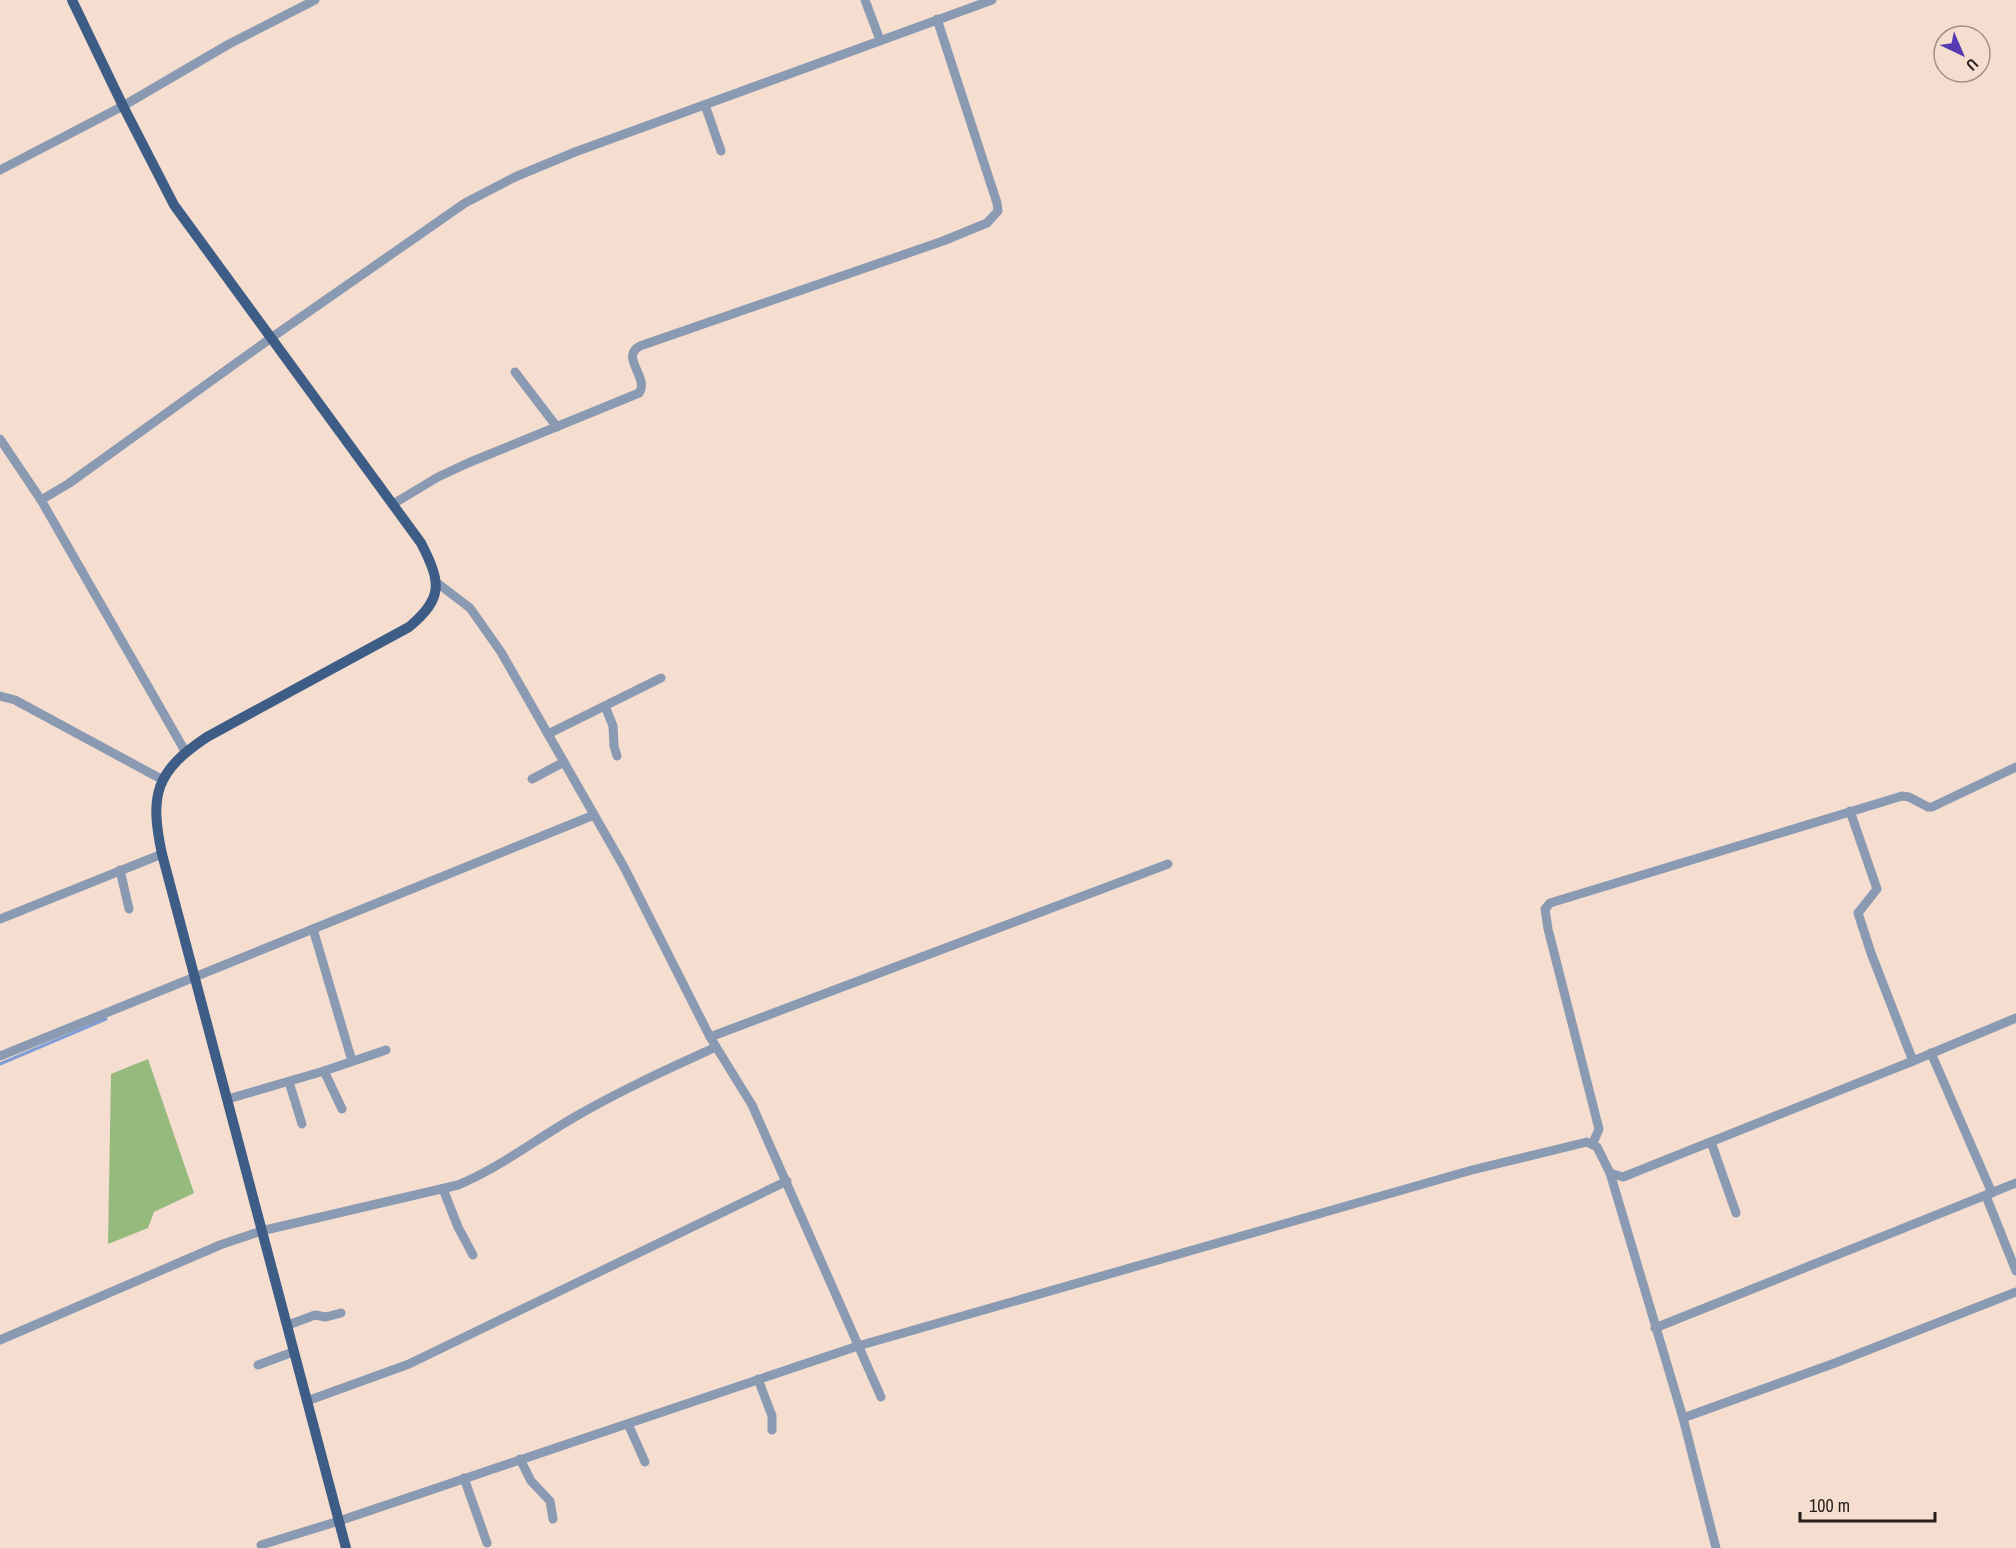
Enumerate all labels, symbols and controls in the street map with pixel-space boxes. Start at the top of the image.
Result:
north arrow [1932,24,1992,84]
text: U [1961,54,1983,76]
scale bar [1800,1485,1935,1523]
text: 100 m [1809,1493,1850,1518]

